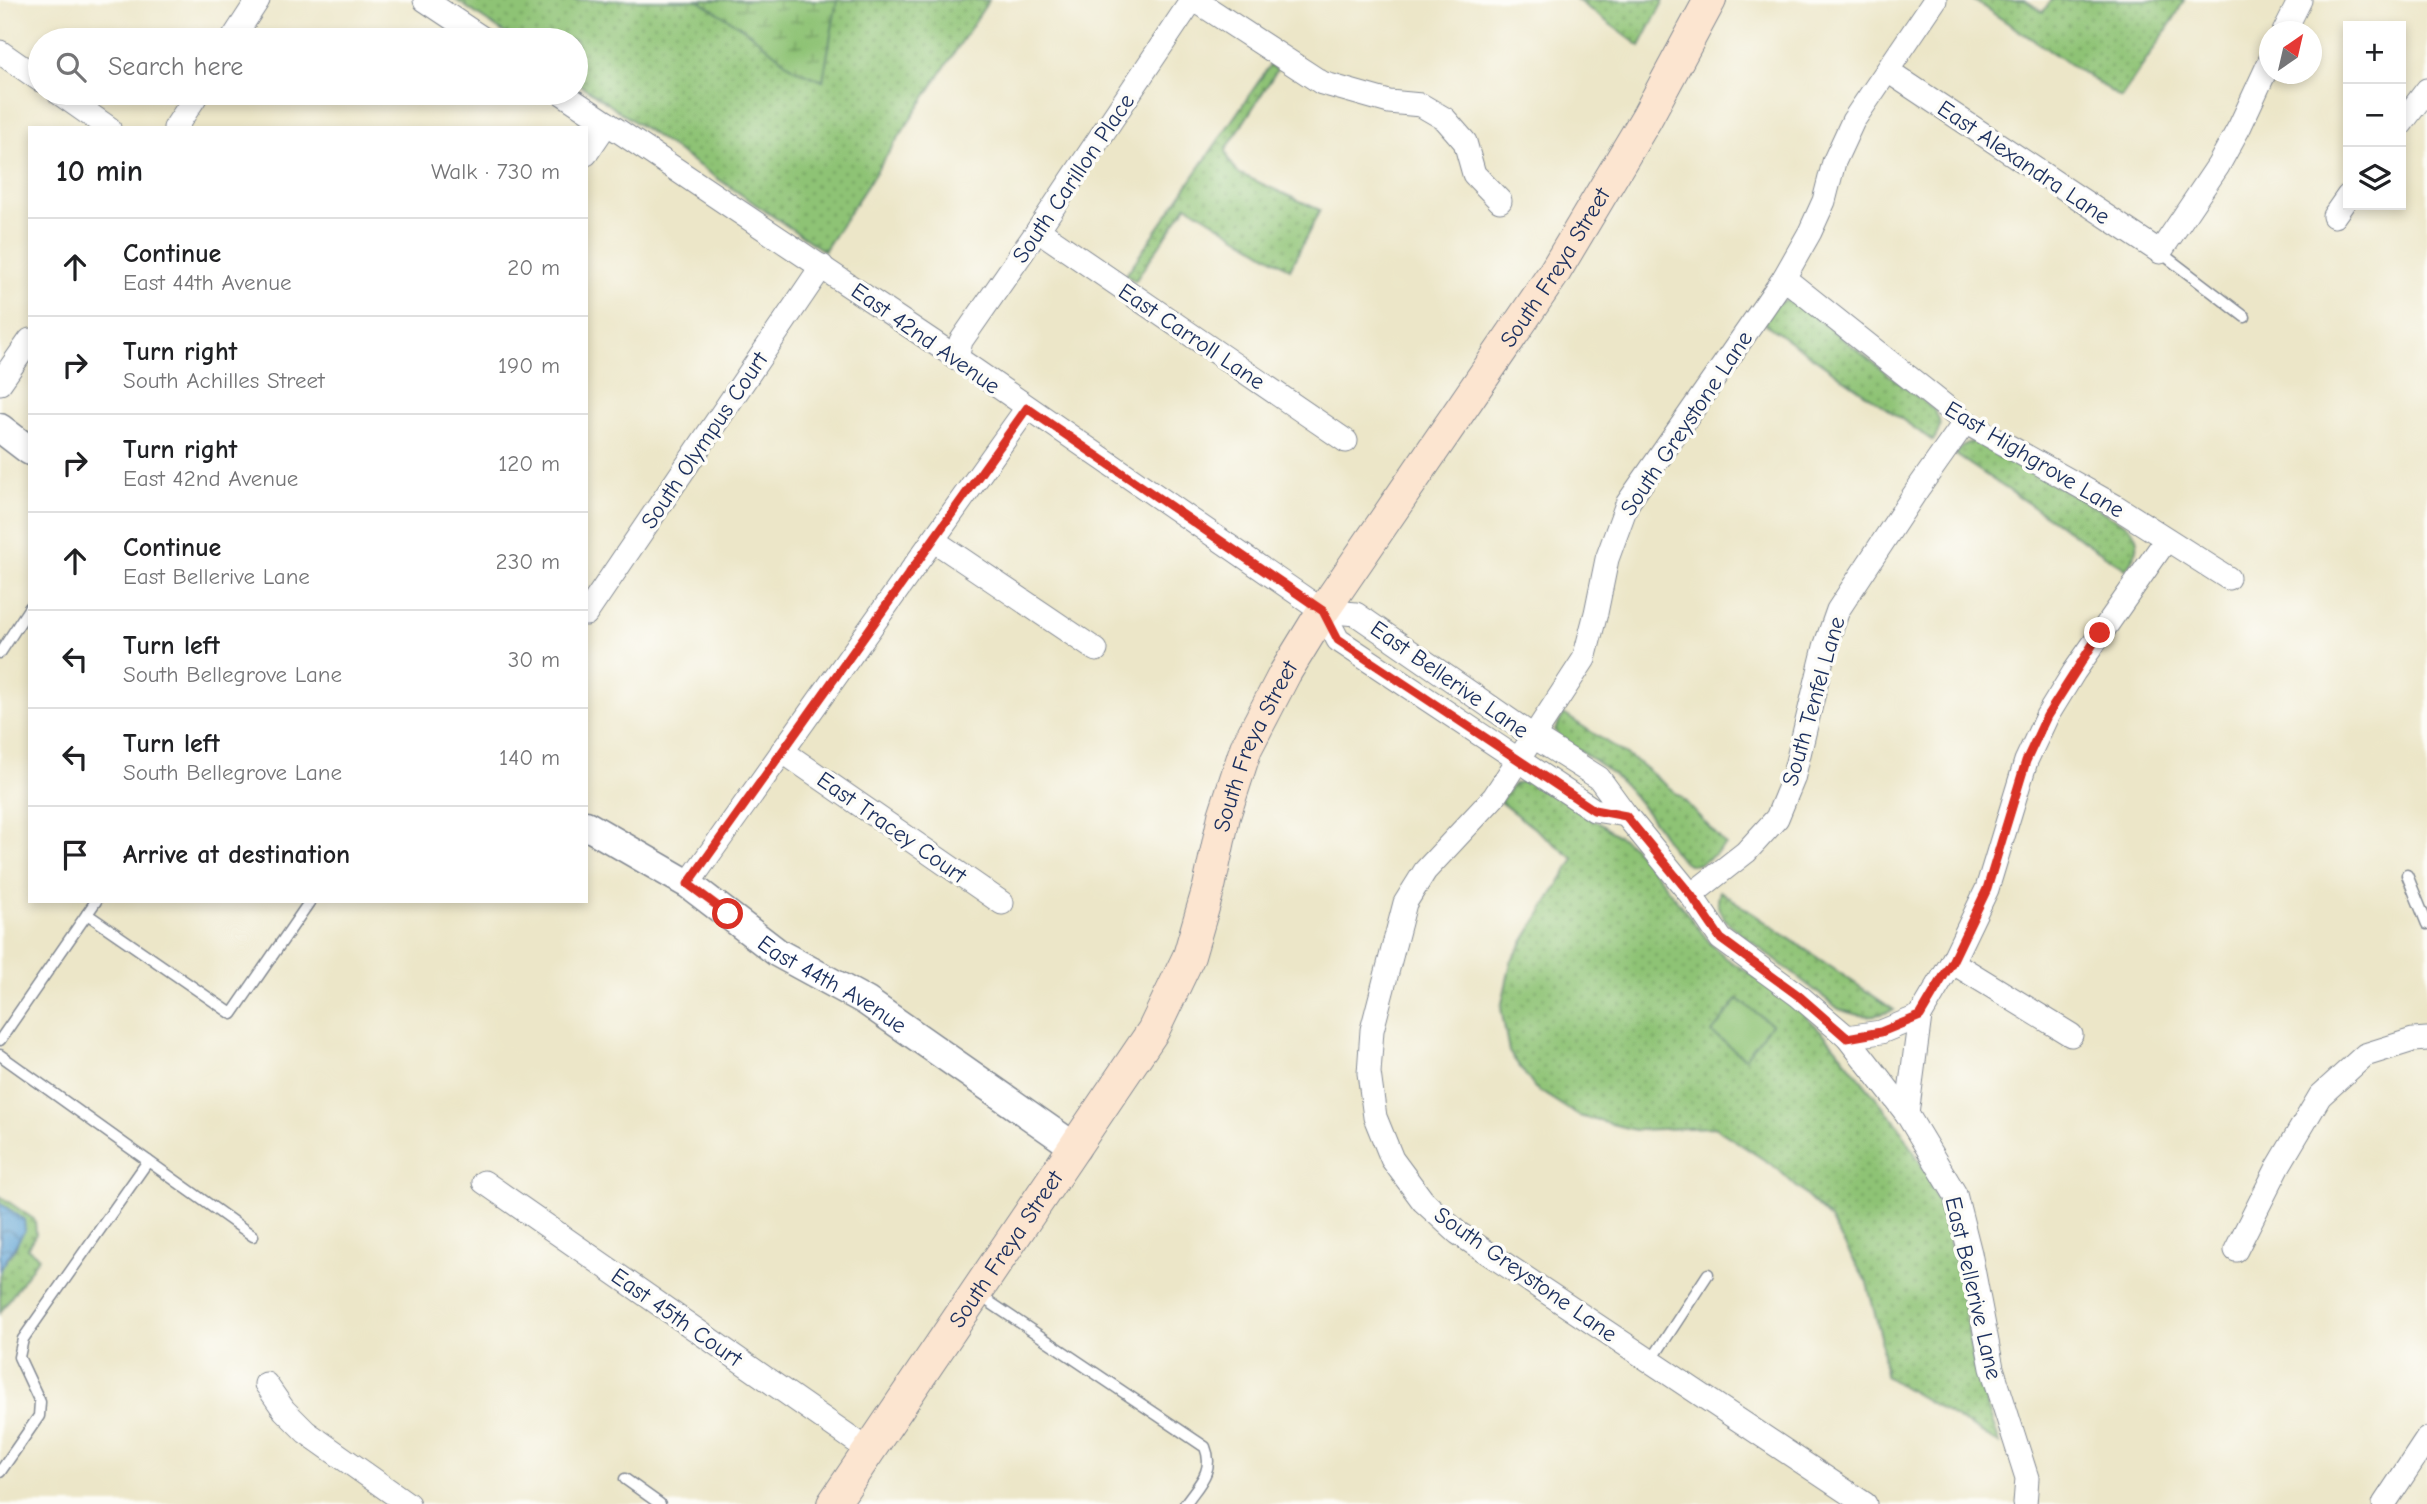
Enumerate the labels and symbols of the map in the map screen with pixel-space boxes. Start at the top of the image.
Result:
north arrow [2259,21,2322,84]
street label: South Carillon Place [1007,88,1140,268]
street label: East Alexandra Lane [1932,95,2115,230]
street label: South Freya Street [1494,182,1617,353]
street label: East 42nd Avenue [846,277,1005,400]
street label: East Carroll Lane [1113,278,1270,395]
street label: South Greystone Lane [1615,326,1758,521]
street label: South Olympus Court [635,346,774,534]
street label: East Highgrove Lane [1940,395,2129,524]
street label: South Tenfel Lane [1776,613,1851,789]
street label: East Bellerive Lane [1365,615,1534,744]
route end [2084,617,2115,648]
street label: South Freya Street [1208,655,1304,834]
street label: East Tracey Court [812,766,973,890]
route start [712,898,743,929]
street label: East 44th Avenue [752,930,912,1039]
street label: South Freya Street [943,1164,1069,1333]
street label: East Bellerive Lane [1939,1194,2008,1382]
street label: South Greystone Lane [1429,1201,1622,1348]
street label: East 45th Court [606,1262,748,1373]

